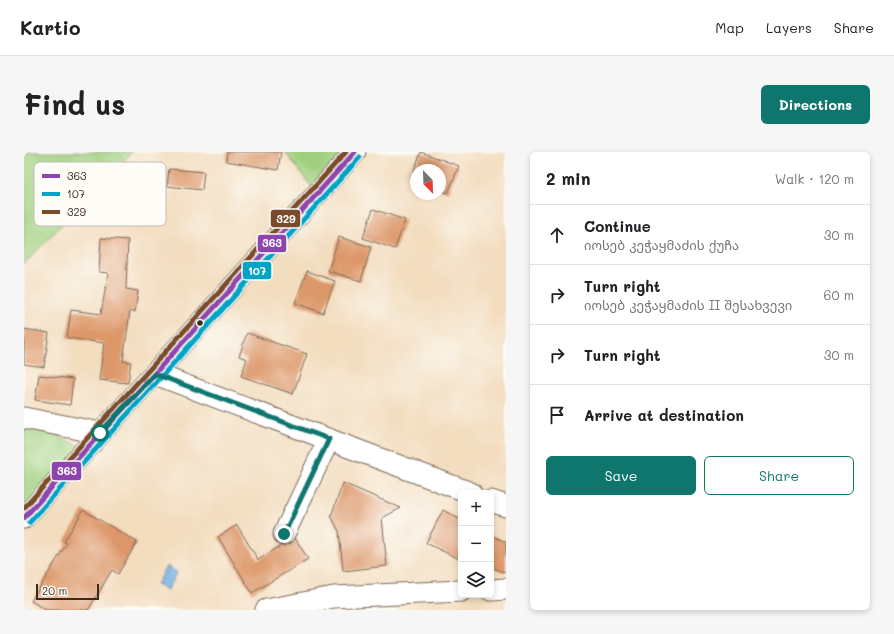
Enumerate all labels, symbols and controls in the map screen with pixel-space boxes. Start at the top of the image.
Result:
text: Kartio [20,15,80,40]
text: Map [715,18,744,37]
text: Layers [766,18,812,37]
text: Share [834,18,874,37]
button: Directions [761,85,870,124]
text: Find us [24,86,125,122]
legend [34,162,166,226]
north arrow [410,164,446,200]
text: 2 min [546,167,591,189]
text: 363 [67,168,87,183]
text: Walk · 120 m [775,170,854,187]
text: 107 [67,186,85,201]
text: 329 [67,204,87,219]
line badge: 329 [270,209,301,228]
text: 329 [276,211,296,226]
text: Continue [584,216,651,236]
icon: ahead [546,224,568,246]
text: 30 m [824,226,854,243]
line badge: 363 [257,234,287,253]
text: 363 [262,235,282,250]
text: იოსებ კეჭაყმაძის ქუჩა [584,236,739,253]
line badge: 107 [242,261,272,280]
text: 107 [248,263,266,278]
text: Turn right [584,276,661,296]
icon: right [546,284,568,306]
text: 60 m [824,286,854,303]
text: იოსებ კეჭაყმაძის II შესახვევი [584,296,792,313]
unlabelled marker [195,318,205,328]
icon: right [546,344,568,366]
text: Turn right [584,345,661,365]
text: 30 m [824,346,854,363]
icon: arrive [546,404,568,426]
text: Arrive at destination [584,405,744,425]
route start [91,424,109,442]
button: Save [546,456,696,495]
button: Share [704,456,854,495]
line badge: 363 [51,461,82,481]
text: 363 [57,463,77,478]
map controls [458,490,494,598]
button: + [458,490,494,526]
route end [275,525,293,543]
button: − [458,526,494,562]
button: layers [458,562,494,598]
scale bar [36,582,99,601]
text: 20 m [42,583,67,598]

